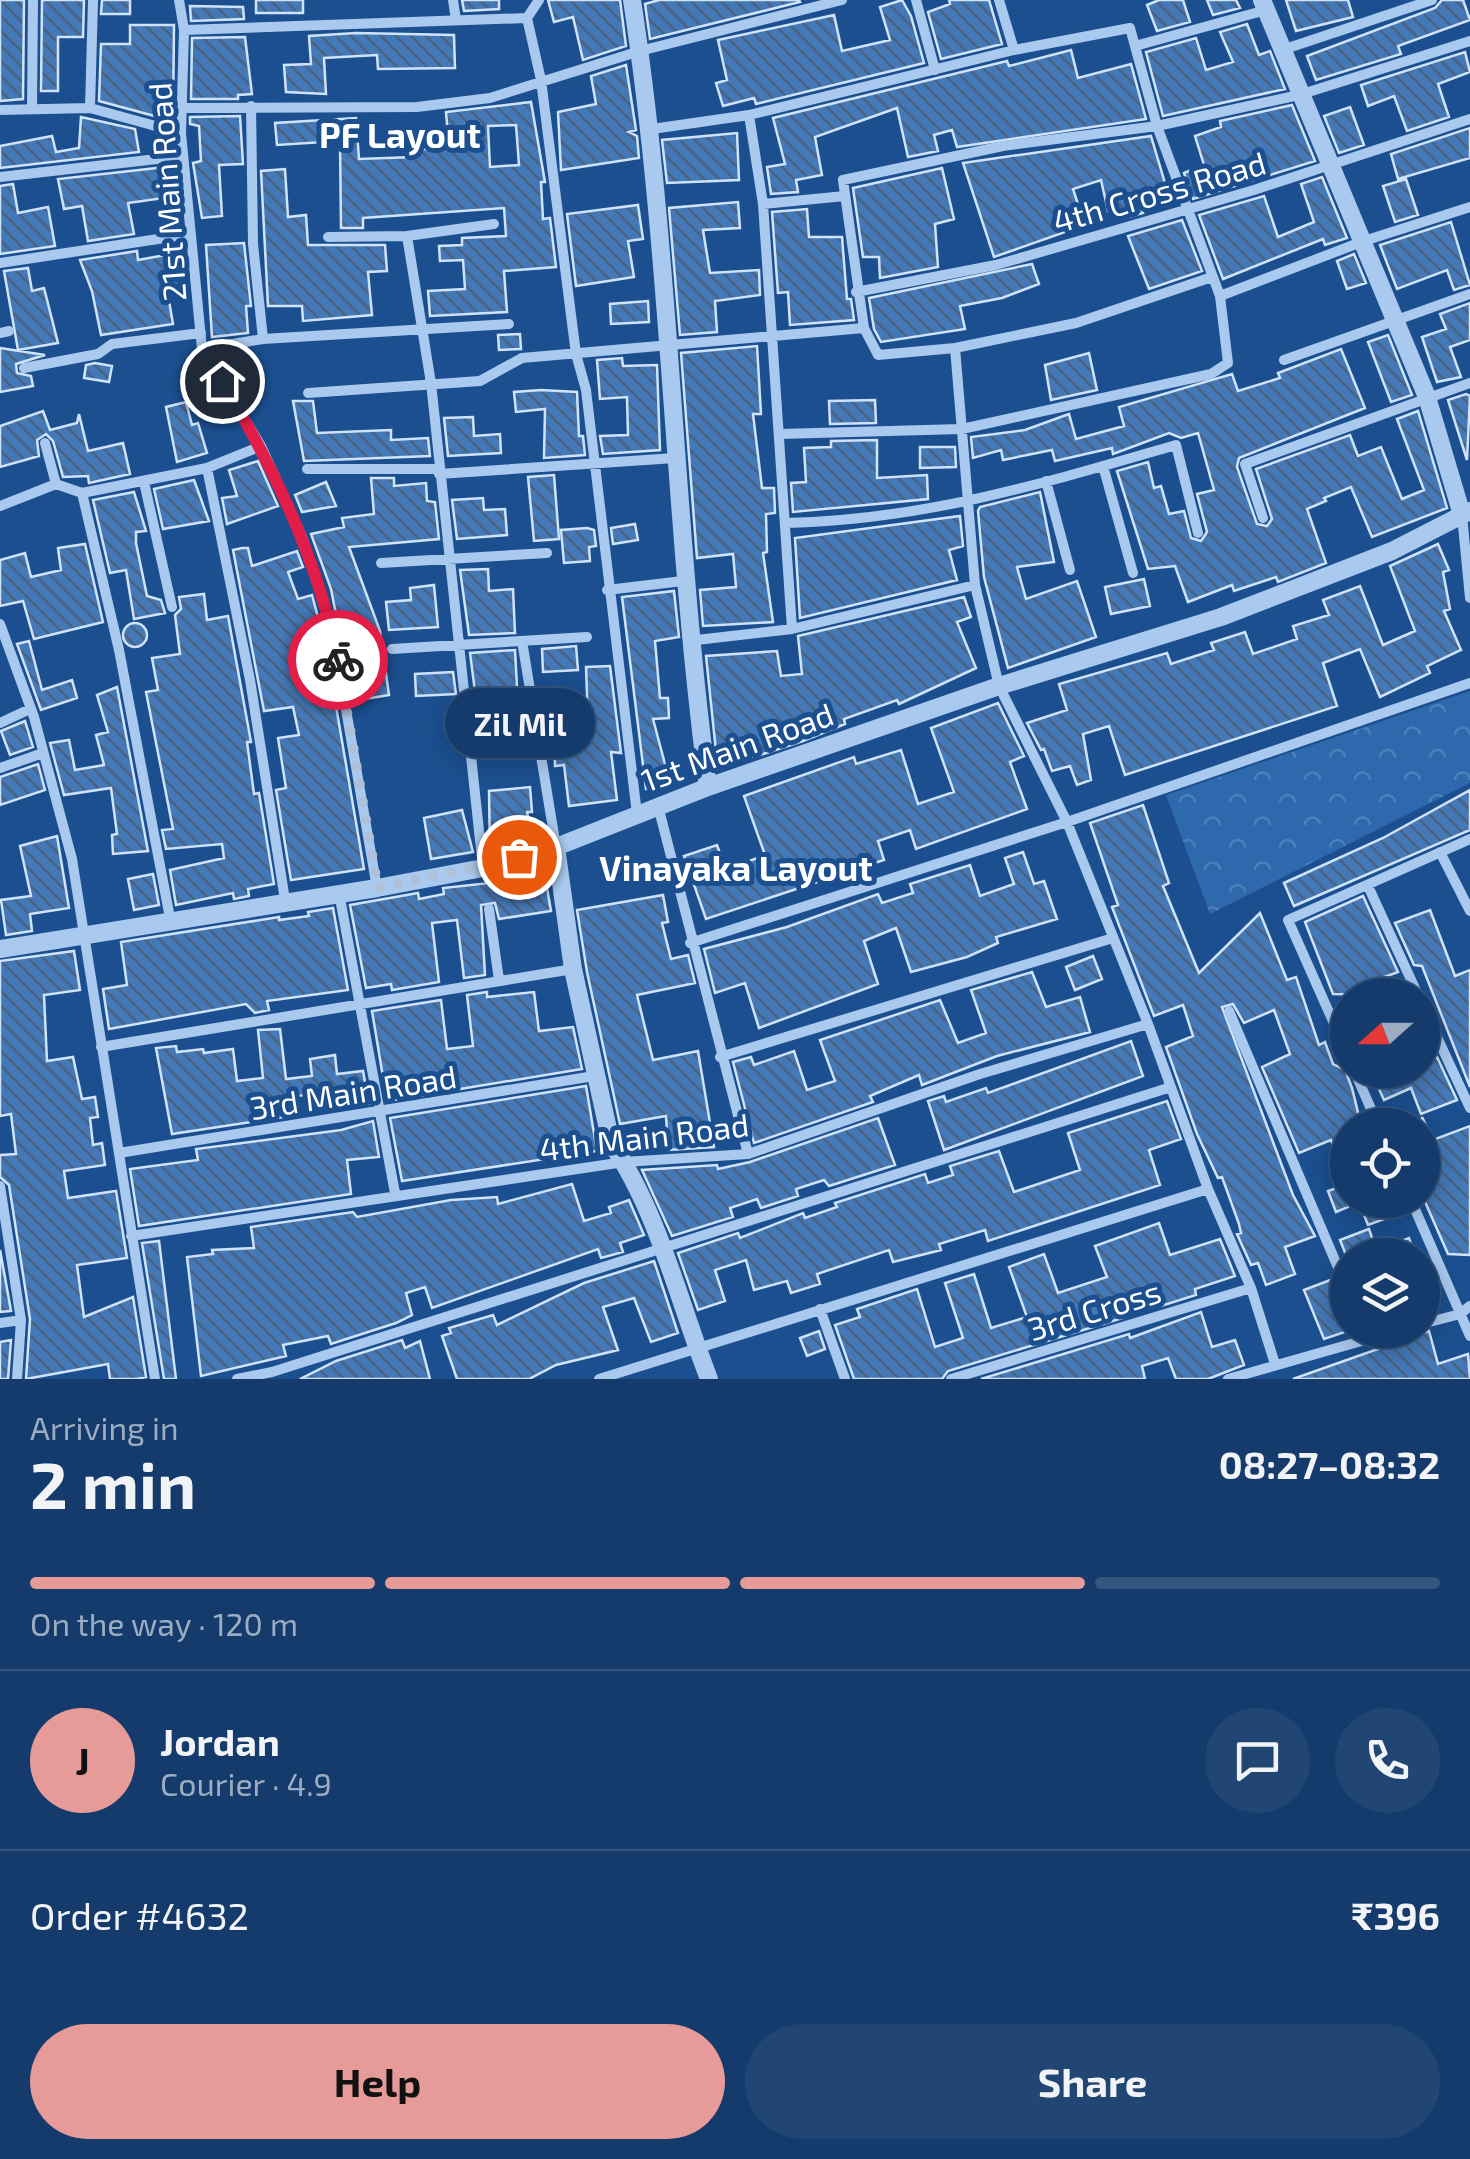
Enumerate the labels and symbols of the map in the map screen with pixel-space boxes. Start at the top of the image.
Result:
street label: 21st Main Road [139,81,193,303]
district label: PF Layout [319,113,481,156]
street label: 4th Cross Road [1048,142,1270,240]
pin [180,339,265,424]
courier [288,610,388,710]
callout: Zil Mil [444,687,594,757]
street label: 1st Main Road [636,694,838,798]
pin [477,815,562,900]
district label: Vinayaka Layout [599,846,873,889]
north arrow [1330,978,1440,1088]
street label: 3rd Main Road [247,1056,459,1126]
street label: 4th Main Road [537,1104,751,1168]
street label: 3rd Cross [1023,1271,1165,1347]

